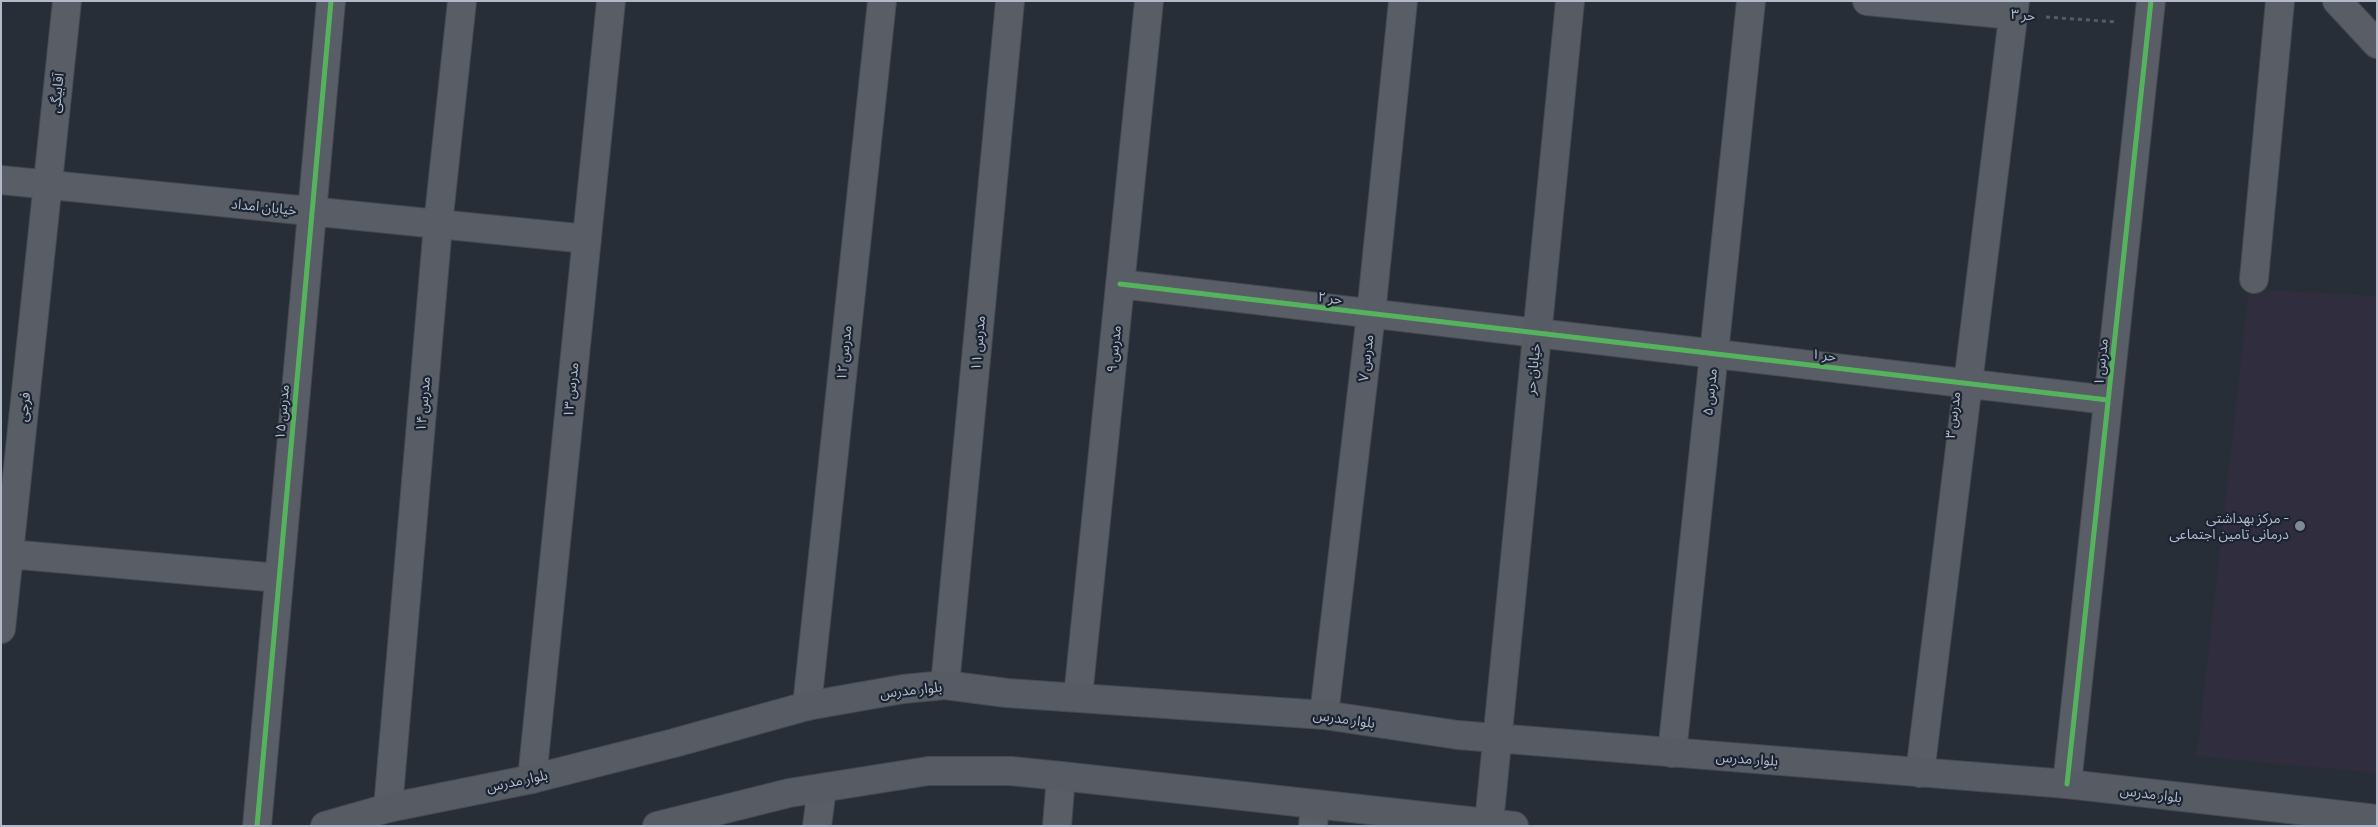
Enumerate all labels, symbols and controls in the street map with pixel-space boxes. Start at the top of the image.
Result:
street label: حر ۳ [2010,6,2036,24]
street label: آقابیگی [47,72,67,114]
street label: خیابان امداد [230,195,298,219]
street label: حر ۲ [1317,288,1343,308]
street label: مدرس ۱۱ [967,315,989,371]
street label: مدرس ۱۲ [833,325,855,381]
street label: مدرس ۹ [1103,325,1125,373]
street label: مدرس ۷ [1355,334,1377,382]
street label: مدرس ۱ [2090,338,2112,386]
street label: خیابان حر [1522,342,1544,396]
street label: حر ۱ [1811,345,1837,365]
street label: مدرس ۱۳ [560,362,582,418]
street label: مدرس ۵ [1699,368,1721,416]
street label: مدرس ۱۴ [412,376,434,432]
street label: مدرس ۱۵ [271,384,293,440]
street label: فرجی [14,391,34,423]
street label: مدرس ۳ [1942,391,1964,439]
place label: مرکز بهداشتی - درمانی تامین اجتماعی [2169,510,2289,542]
marker: مرکز بهداشتی - درمانی تامین اجتماعی [2293,519,2307,533]
street label: بلوار مدرس [879,678,943,702]
street label: بلوار مدرس [1312,706,1376,732]
street label: بلوار مدرس [1715,748,1779,770]
street label: بلوار مدرس [485,766,549,796]
street label: بلوار مدرس [2119,782,2183,806]

